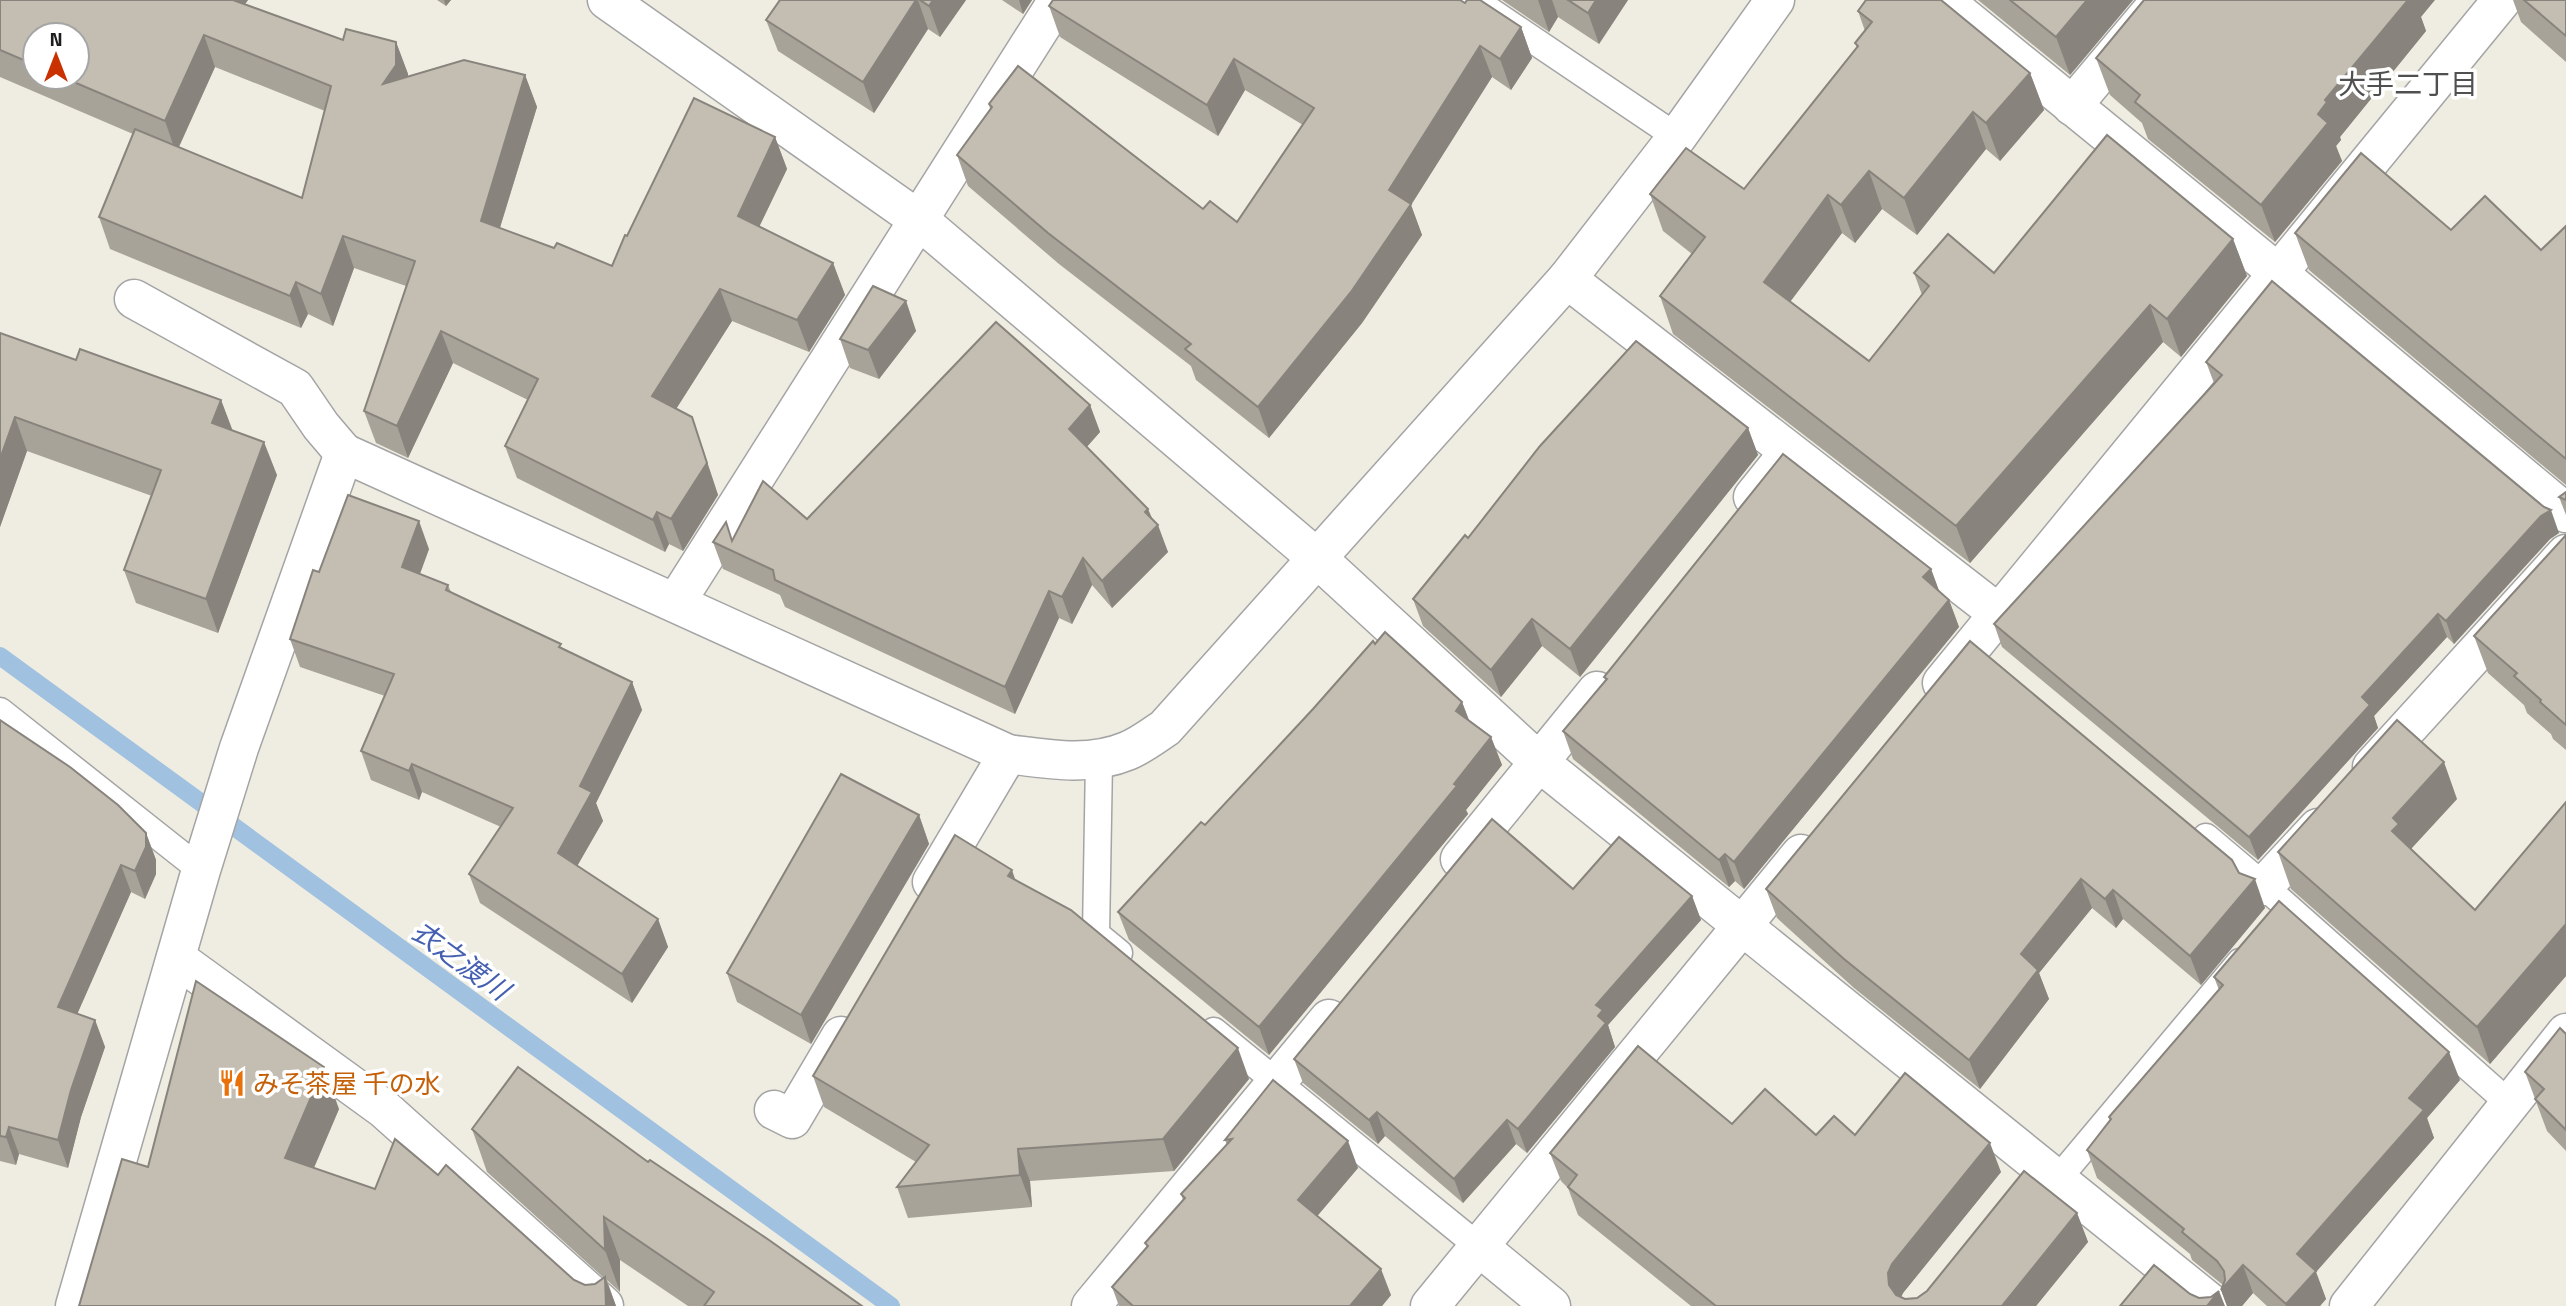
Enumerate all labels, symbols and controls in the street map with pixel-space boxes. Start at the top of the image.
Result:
north arrow [21,21,91,91]
text: N [49,24,63,53]
district label: 大手二丁目 [2338,62,2478,105]
water label: 衣之渡川 [403,910,521,1012]
place label: みそ茶屋 千の水 [253,1064,441,1103]
restaurant icon: みそ茶屋 千の水 [217,1068,247,1098]

